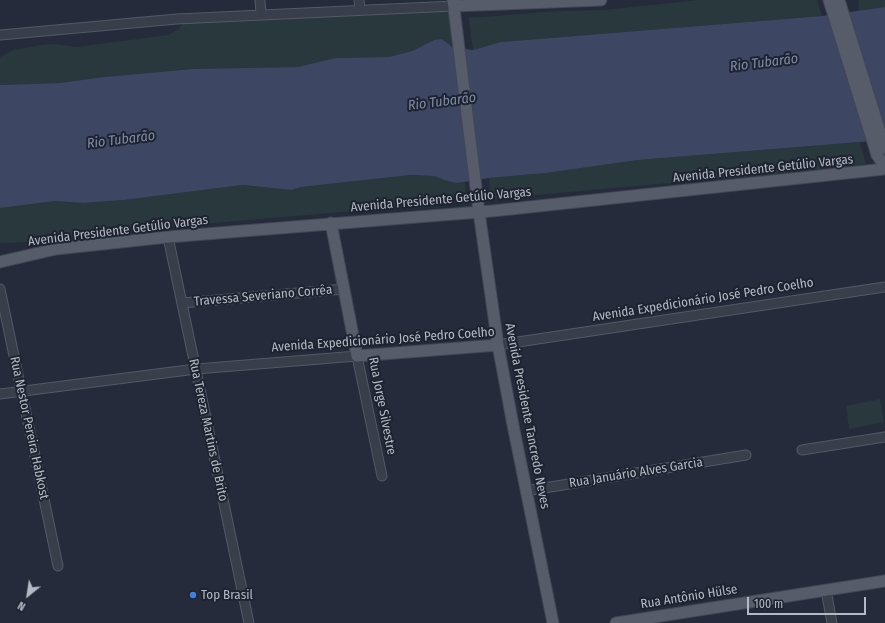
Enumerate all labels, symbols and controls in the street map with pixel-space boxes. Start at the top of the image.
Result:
water label: Rio Tubarão [729,50,799,76]
water label: Rio Tubarão [407,89,477,115]
water label: Rio Tubarão [86,127,156,153]
street label: Avenida Presidente Getúlio Vargas [672,152,854,186]
street label: Avenida Presidente Getúlio Vargas [350,184,532,216]
street label: Avenida Presidente Getúlio Vargas [27,212,209,250]
street label: Avenida Expedicionário José Pedro Coelho [591,275,815,325]
street label: Travessa Severiano Corrêa [193,282,333,310]
street label: Avenida Presidente Tancredo Neves [501,322,553,510]
street label: Avenida Expedicionário José Pedro Coelho [271,324,495,356]
street label: Rua Nestor Pereira Habkost [6,355,52,501]
street label: Rua Jorge Silvestre [365,356,399,456]
street label: Rua Tereza Martins de Brito [185,357,231,503]
street label: Rua Januário Alves Garcia [568,455,704,491]
north arrow [8,575,48,615]
street label: Rua Antônio Hülse [639,582,739,612]
place label: Top Brasil [201,587,253,603]
scale bar [749,589,868,615]
marker: Top Brasil [188,590,198,600]
text: 100 m [754,597,783,611]
text: N [16,599,28,613]

